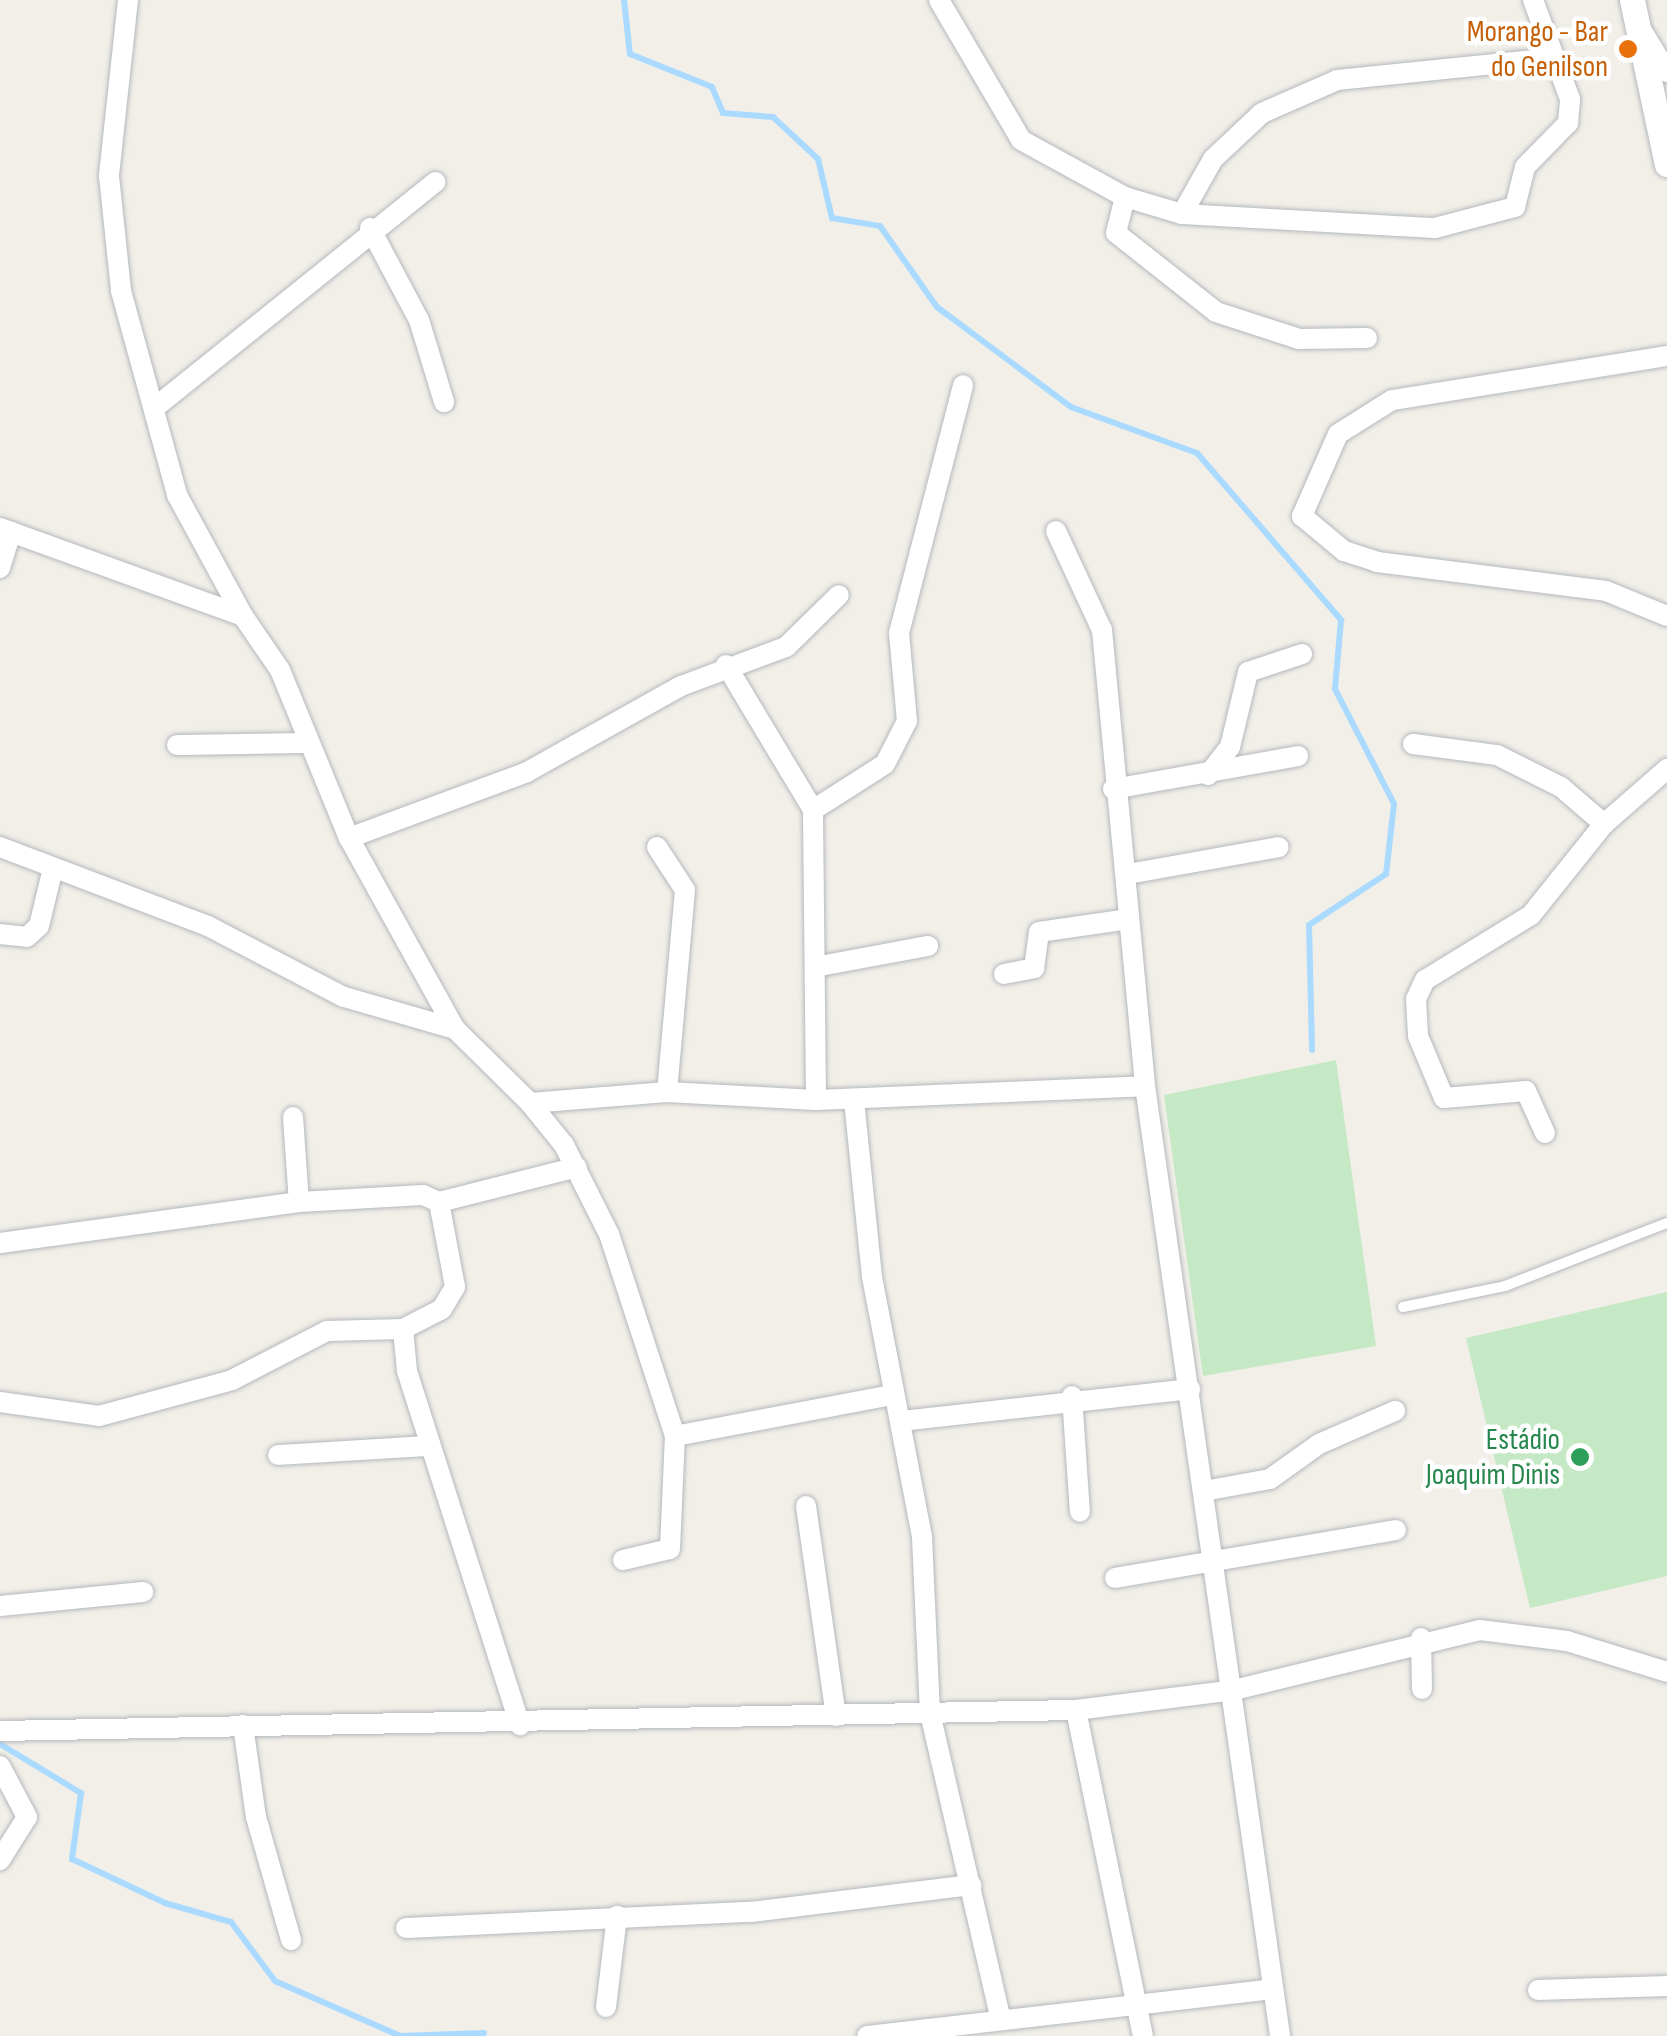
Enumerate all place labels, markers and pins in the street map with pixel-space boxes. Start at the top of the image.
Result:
place label: Morango - Bar do Genilson [1467,14,1608,84]
marker: Morango - Bar do Genilson [1617,38,1639,60]
place label: Estádio Joaquim Dinis [1426,1422,1560,1492]
marker: Estádio Joaquim Dinis [1569,1446,1591,1468]

